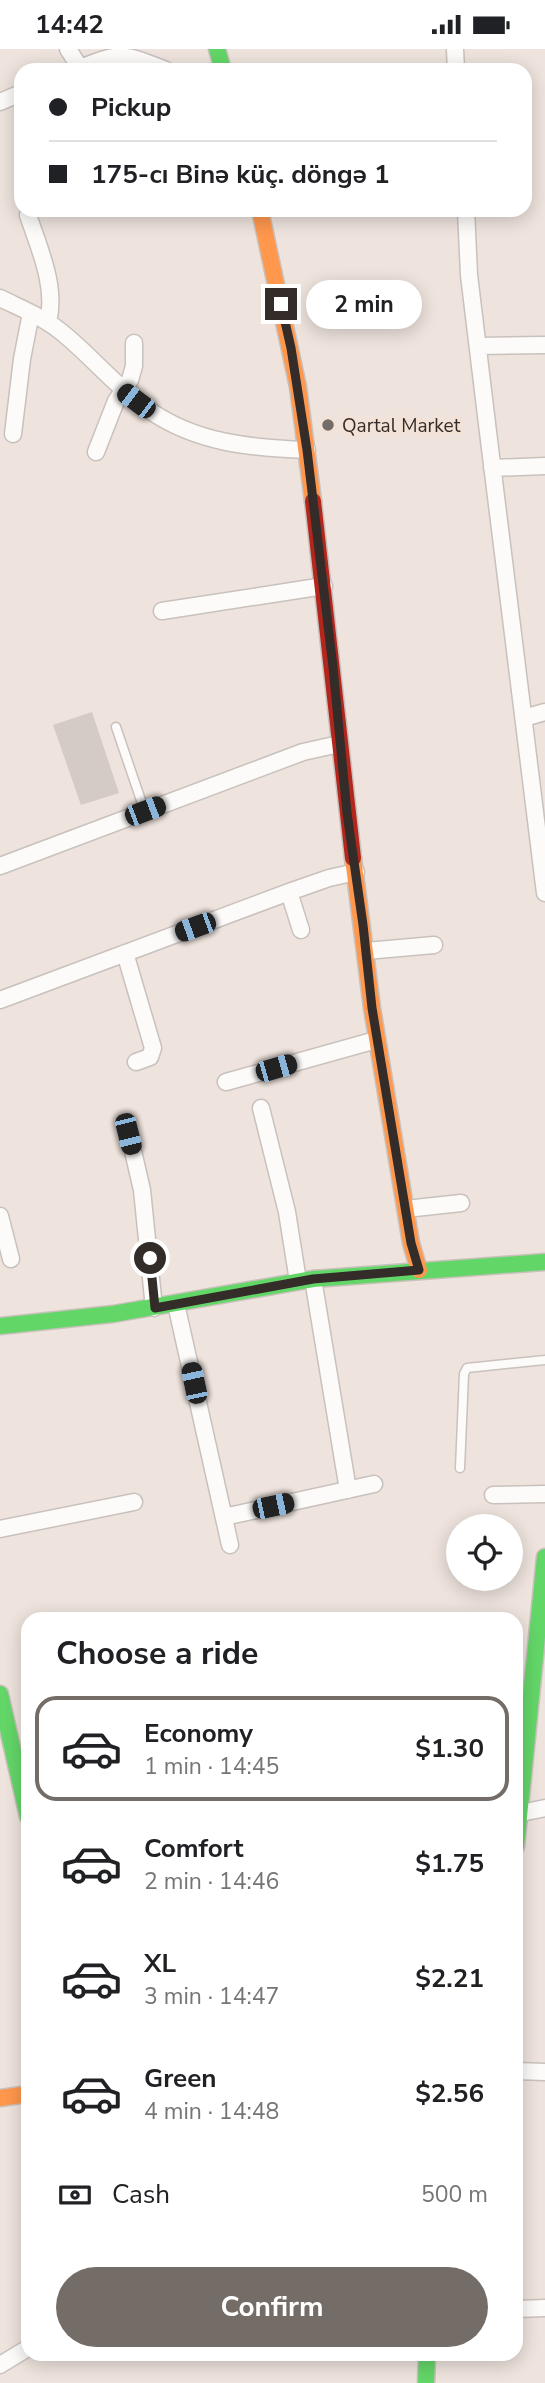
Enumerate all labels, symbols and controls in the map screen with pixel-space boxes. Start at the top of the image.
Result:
text: 14:42 [35,7,104,42]
text: Pickup [91,90,171,125]
text: 175-cı Binə küç. döngə 1 [91,157,389,192]
callout: 2 min [306,279,421,329]
route end [265,288,297,320]
text: 2 min [334,289,394,320]
car [113,380,160,422]
place label: Qartal Market [342,413,461,439]
marker: Qartal Market [320,417,336,433]
car [122,794,169,828]
car [172,910,219,944]
car [253,1052,300,1084]
car [113,1111,144,1157]
route start [134,1242,166,1274]
car [180,1360,209,1406]
car [251,1491,296,1521]
map controls [446,1514,523,1591]
button: locate [446,1514,523,1591]
text: Choose a ride [56,1632,258,1675]
text: Economy [144,1716,253,1751]
icon: car [60,1717,123,1780]
text: $1.30 [415,1731,484,1766]
text: 1 min · 14:45 [144,1751,279,1782]
text: Comfort [144,1831,244,1866]
icon: car [60,1832,123,1895]
text: $1.75 [415,1846,484,1881]
text: 2 min · 14:46 [144,1866,279,1897]
text: XL [144,1946,176,1981]
icon: car [60,1947,123,2010]
text: $2.21 [415,1961,484,1996]
text: 3 min · 14:47 [144,1981,279,2012]
text: Green [144,2061,217,2096]
icon: car [60,2062,123,2125]
text: $2.56 [415,2076,484,2111]
text: 4 min · 14:48 [144,2096,279,2127]
icon: cash [56,2176,94,2214]
text: Cash [112,2177,170,2212]
text: 500 m [421,2179,488,2210]
button: Confirm [56,2267,488,2347]

